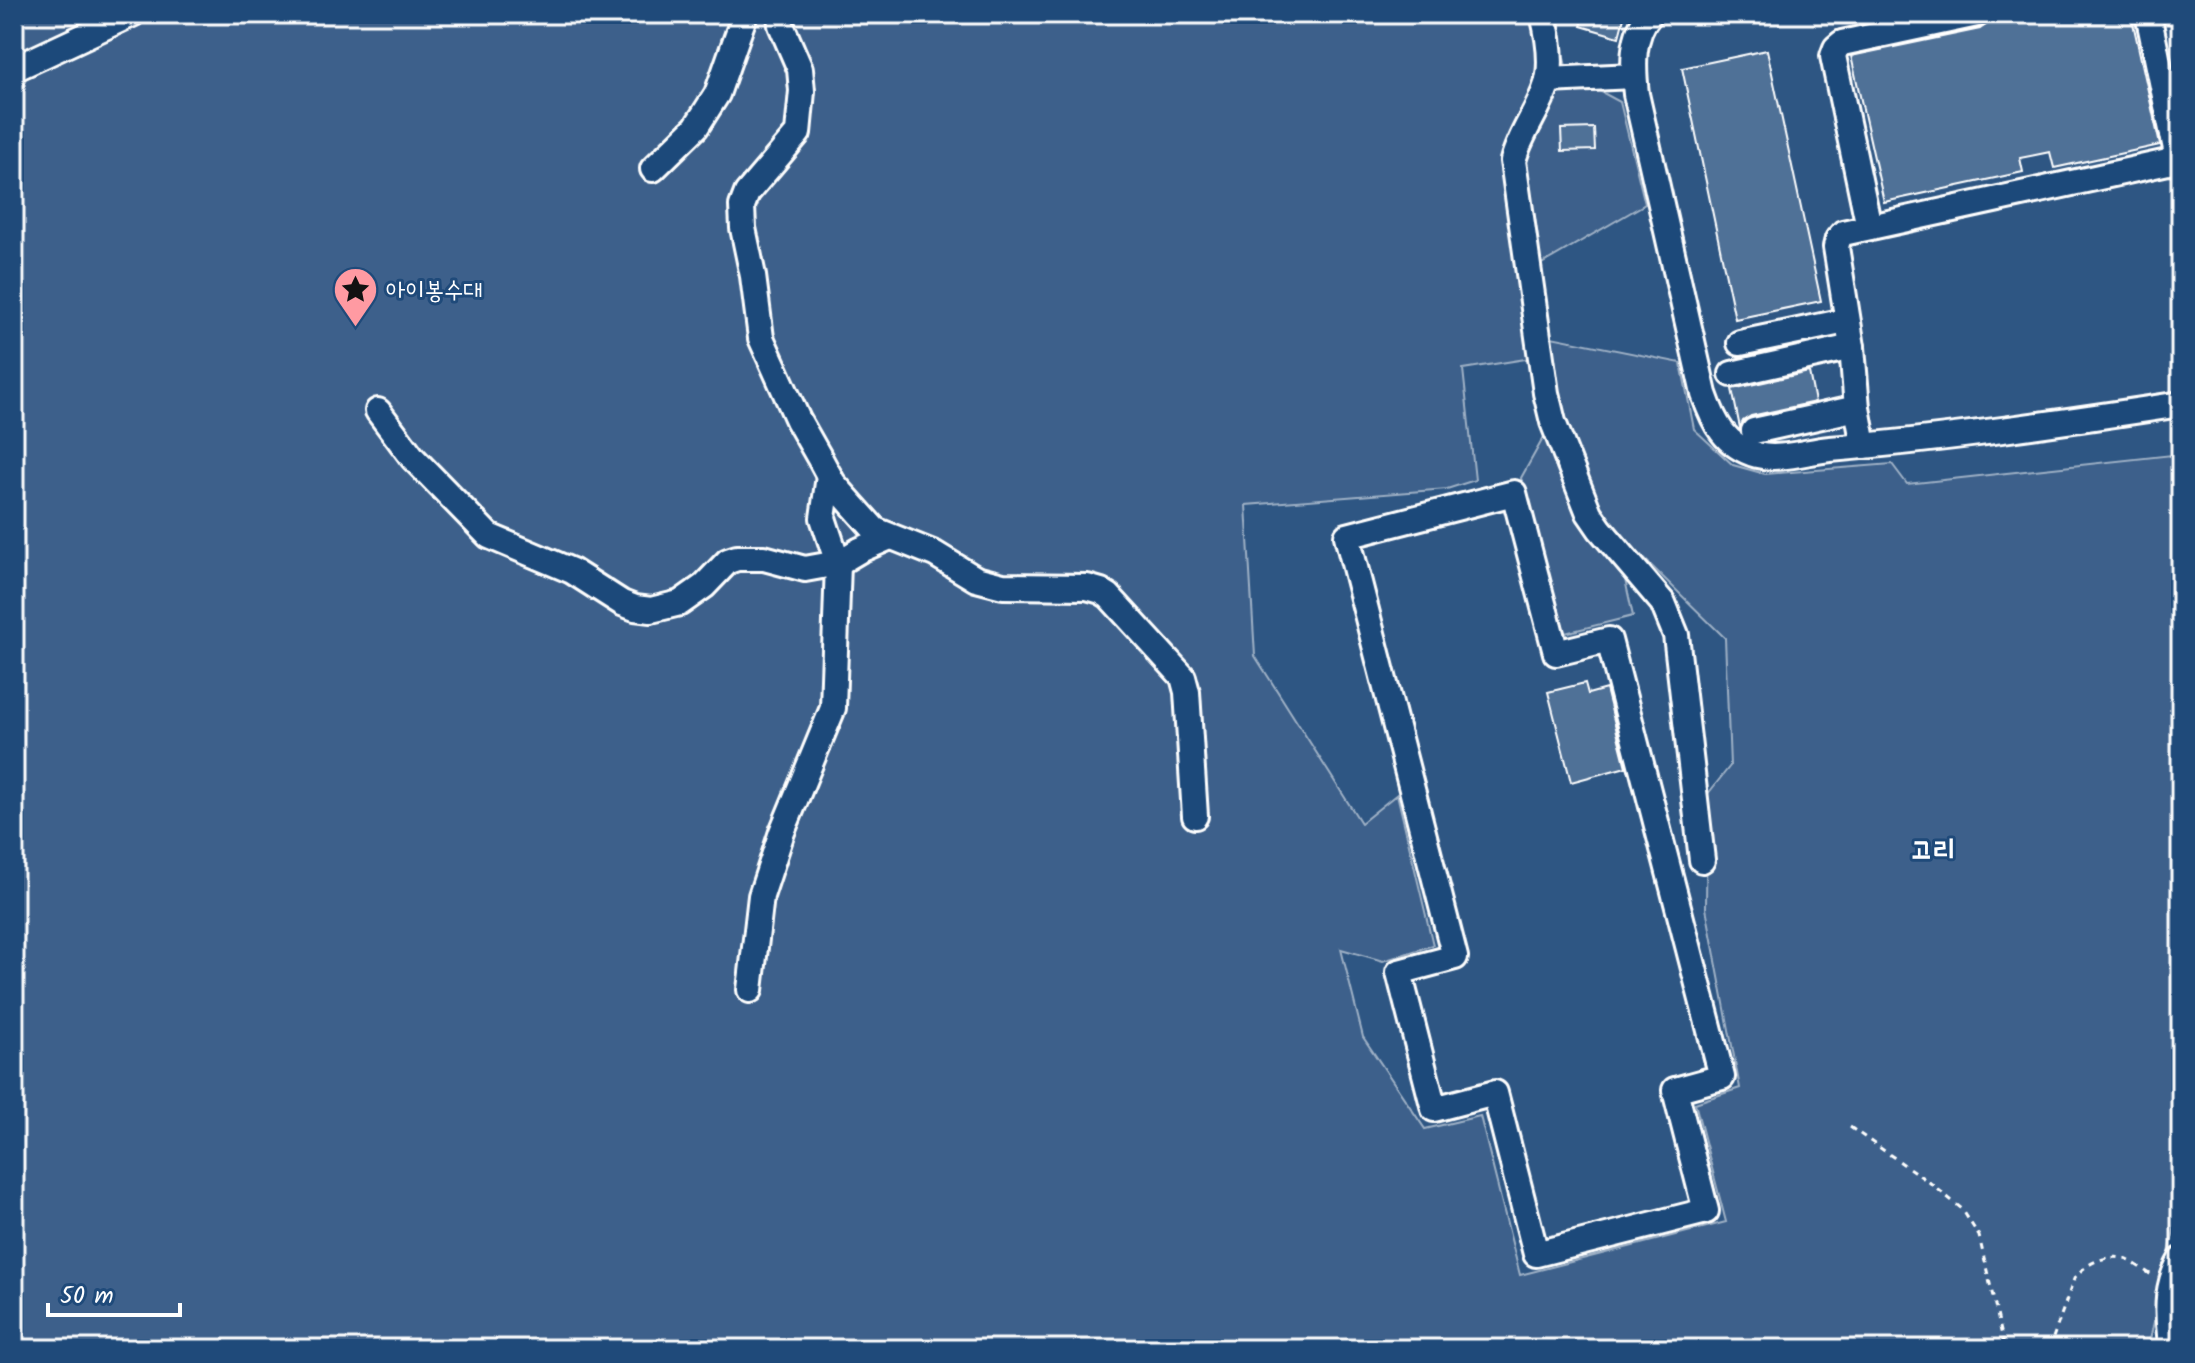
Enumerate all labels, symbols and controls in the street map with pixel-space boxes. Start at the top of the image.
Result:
place icon: 아이봉수대 [331,266,379,329]
place label: 아이봉수대 [386,272,483,311]
district label: 고리 [1910,829,1956,874]
scale bar [48,1267,180,1317]
text: 50 m [60,1277,114,1316]

